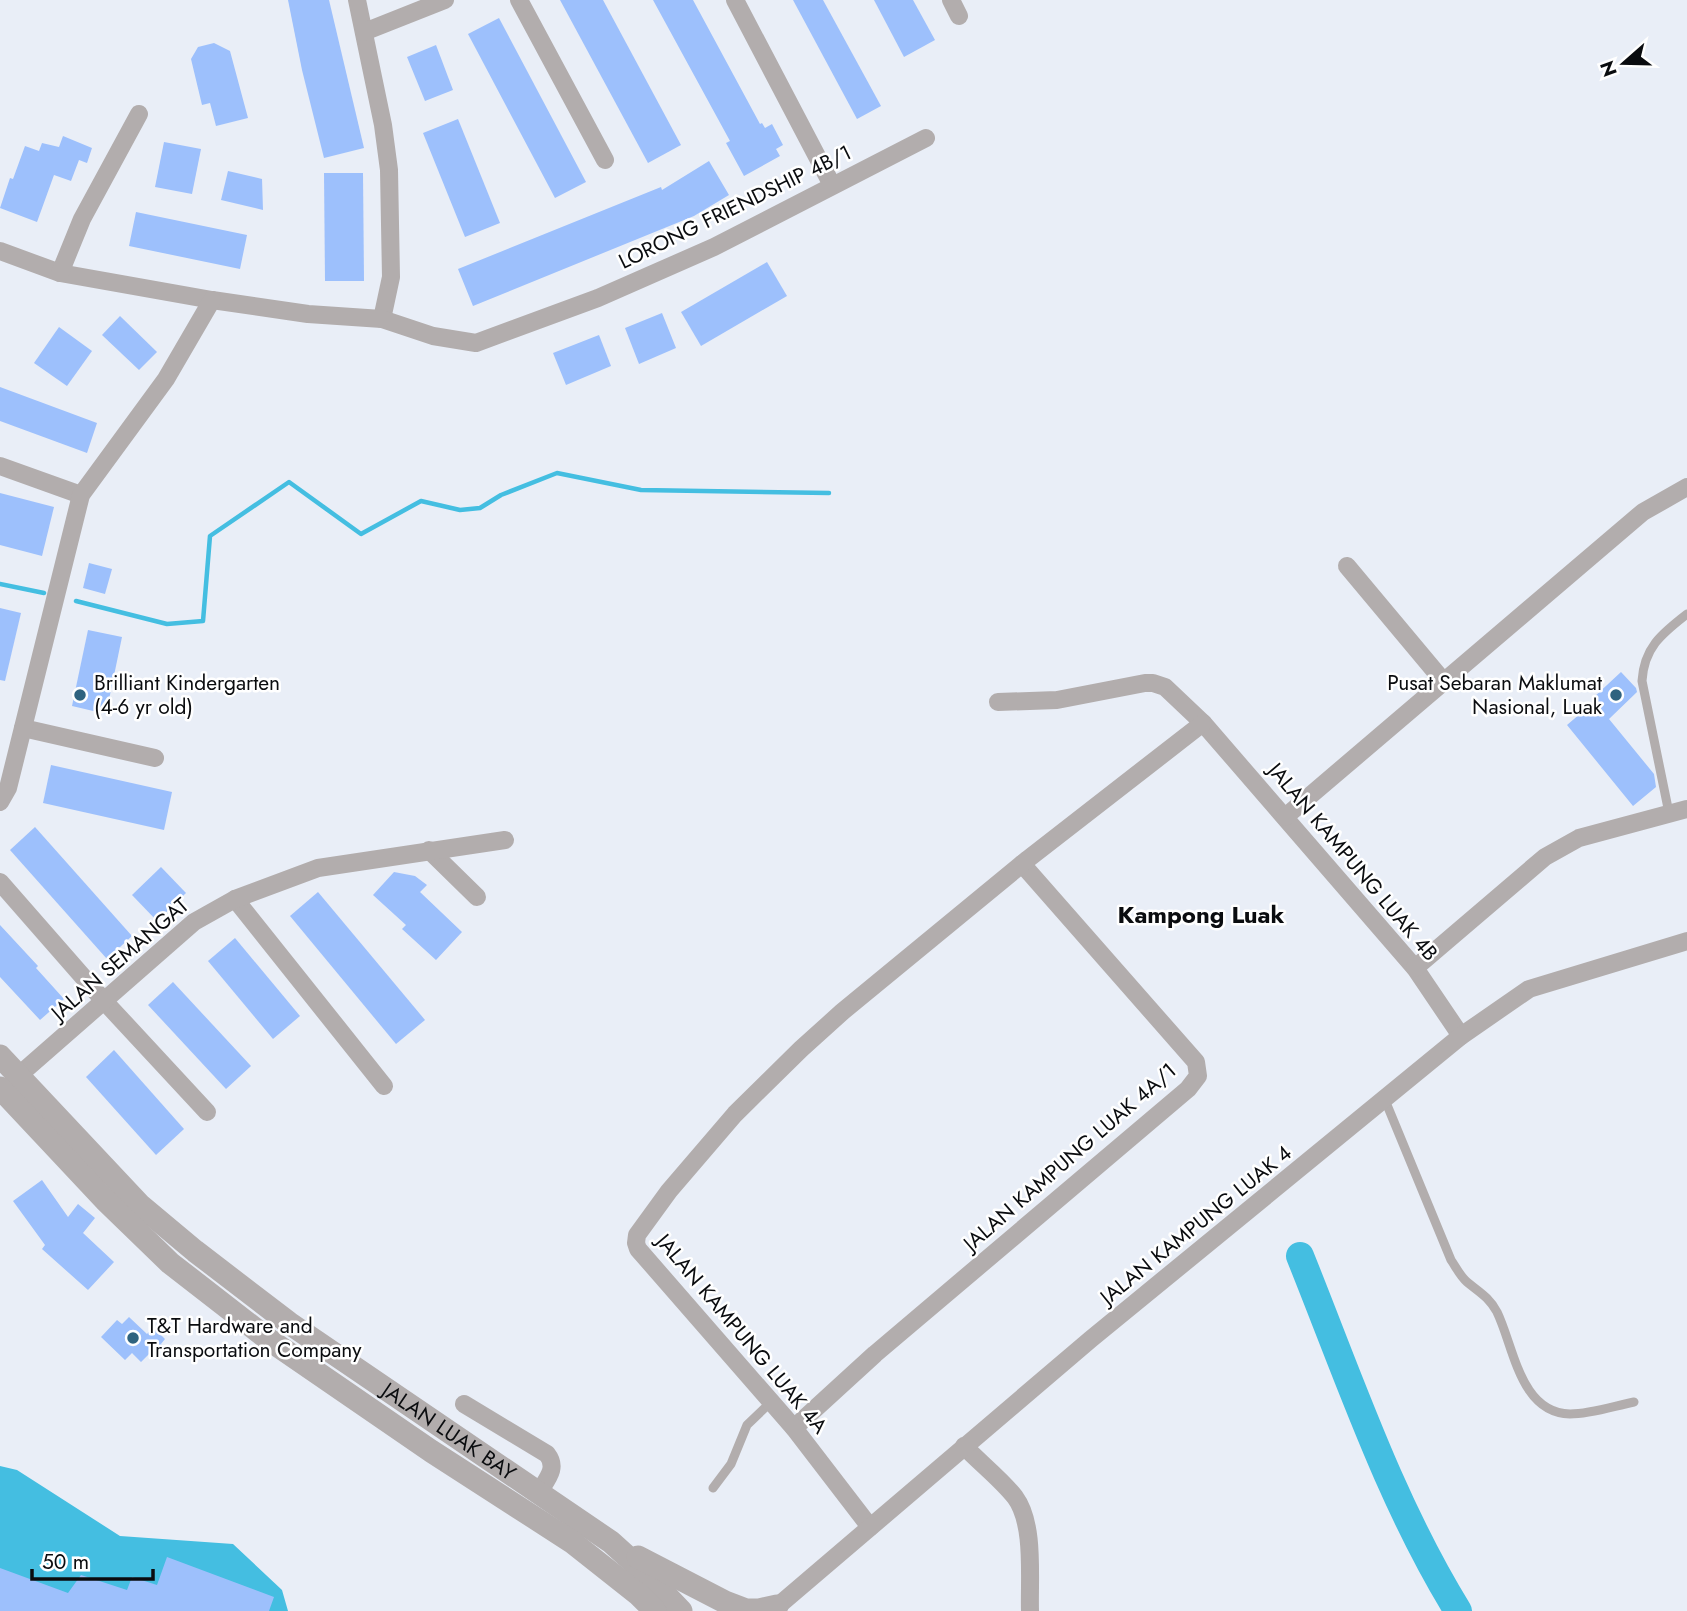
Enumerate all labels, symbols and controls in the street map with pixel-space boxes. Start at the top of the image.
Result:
north arrow [1589,28,1659,98]
text: N [1593,57,1624,80]
street label: LORONG FRIENDSHIP 4B/1 [614,138,856,276]
place label: Brilliant Kindergarten (4-6 yr old) [94,668,280,722]
place label: Pusat Sebaran Maklumat Nasional, Luak [1387,668,1603,722]
marker: Brilliant Kindergarten (4-6 yr old) [72,687,88,703]
marker: Pusat Sebaran Maklumat Nasional, Luak [1608,687,1624,703]
street label: JALAN KAMPUNG LUAK 4B [1259,754,1445,967]
street label: JALAN SEMANGAT [42,891,195,1029]
district label: Kampong Luak [1118,897,1285,932]
street label: JALAN KAMPUNG LUAK 4A/1 [955,1056,1183,1260]
street label: JALAN KAMPUNG LUAK 4 [1092,1138,1298,1314]
street label: JALAN KAMPUNG LUAK 4A [647,1225,835,1440]
place label: T&T Hardware and Transportation Company [147,1311,362,1365]
marker: T&T Hardware and Transportation Company [125,1330,141,1346]
street label: JALAN LUAK BAY [374,1374,522,1488]
scale bar [32,1538,152,1582]
text: 50 m [42,1547,89,1577]

